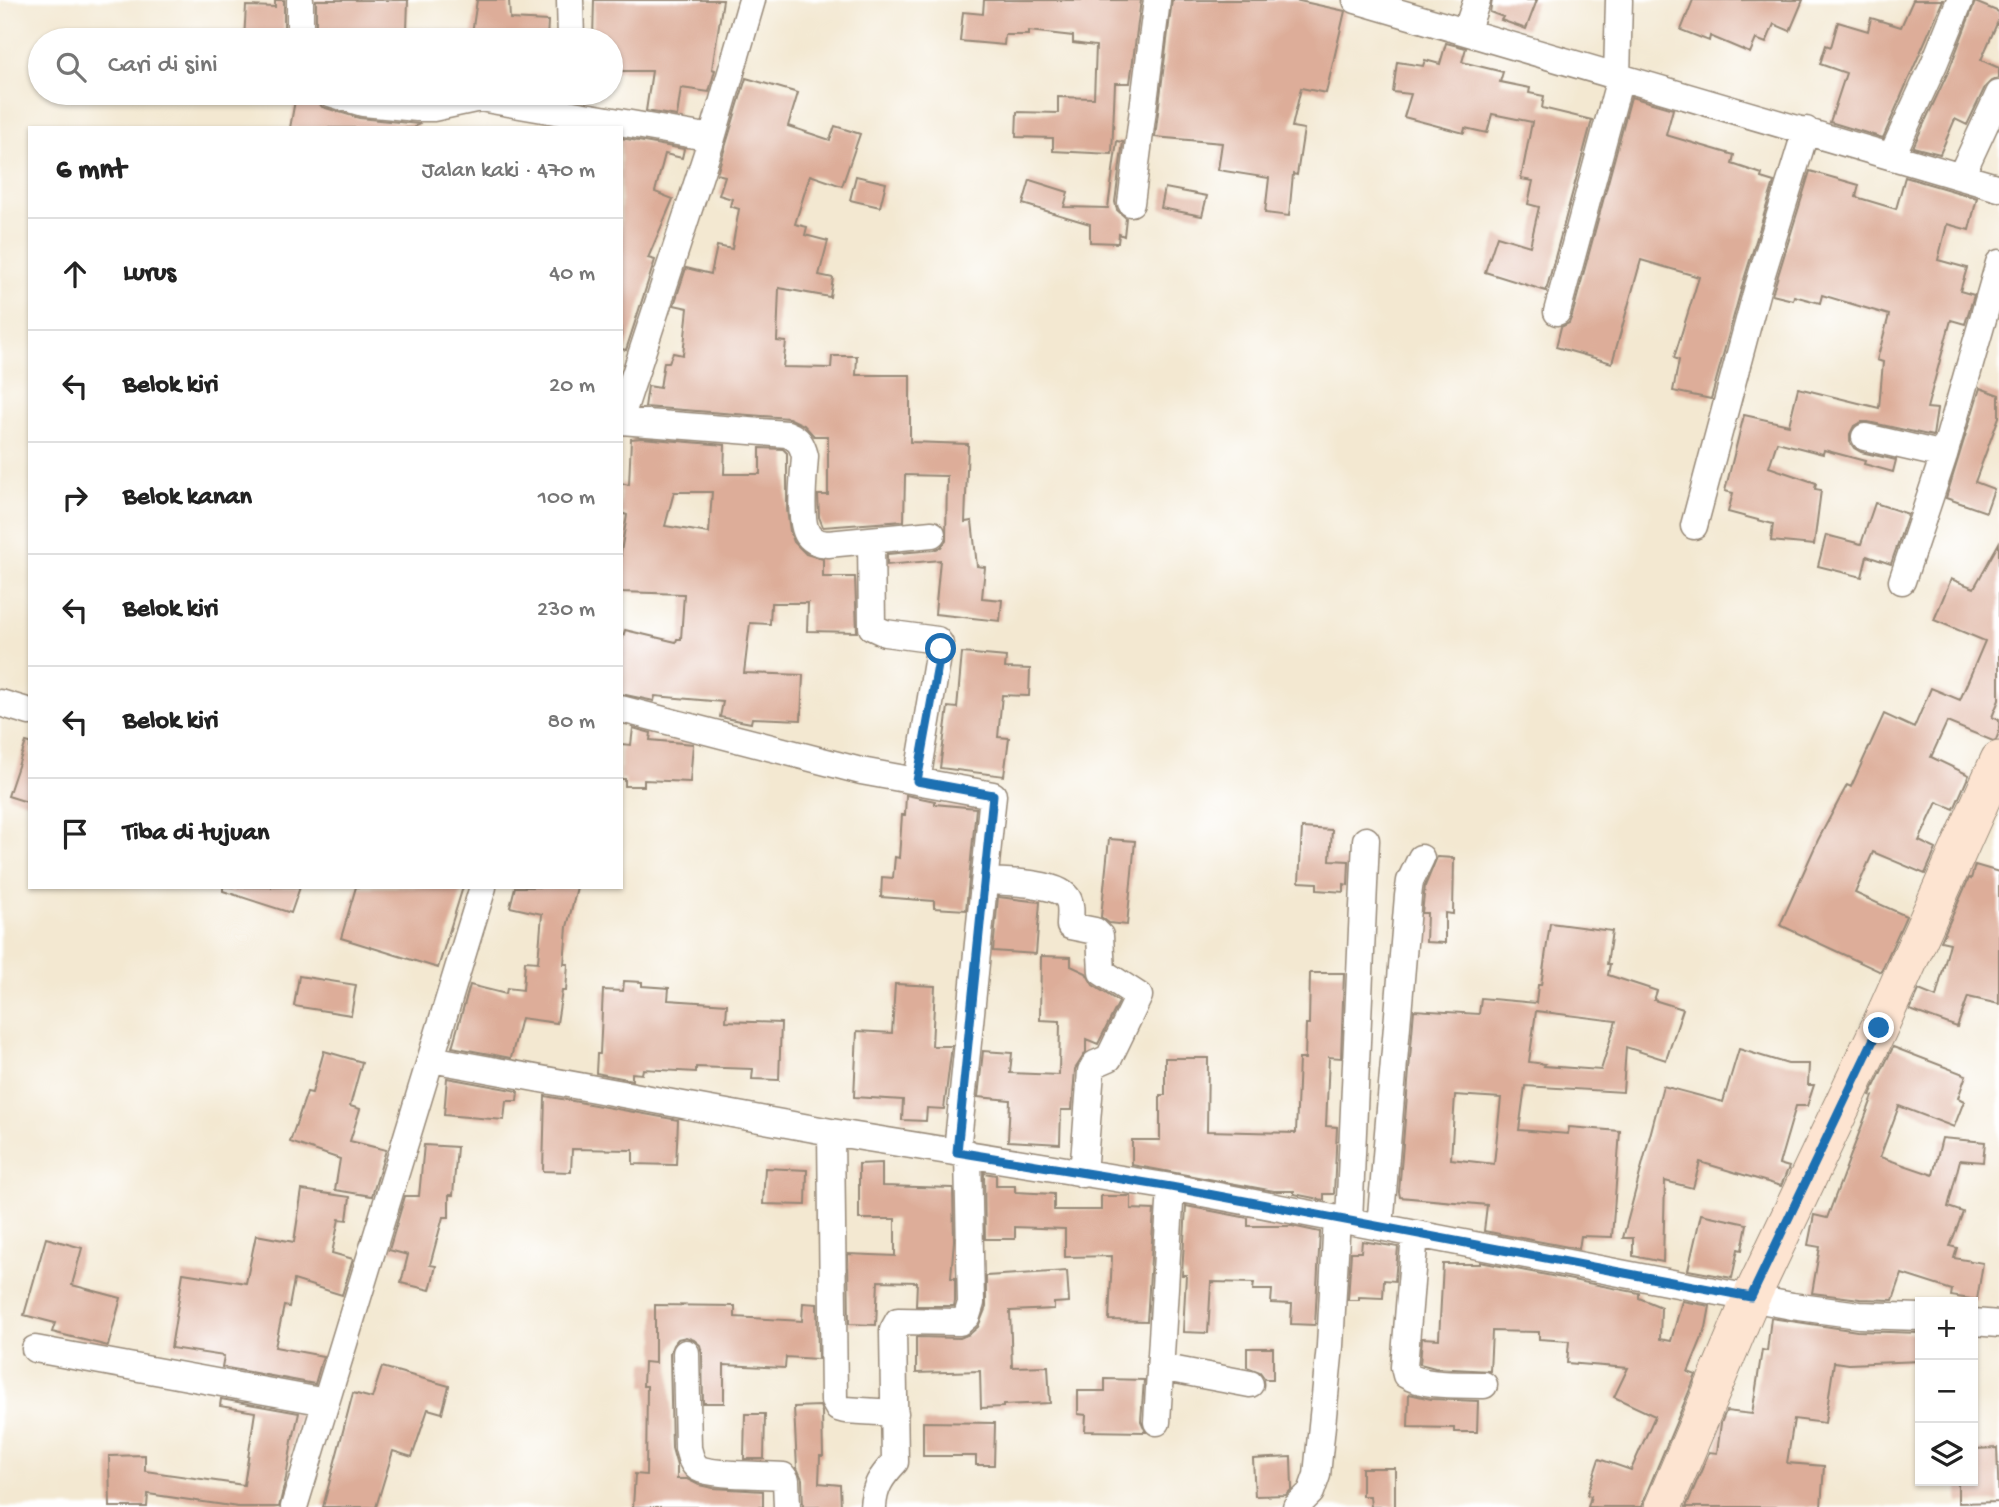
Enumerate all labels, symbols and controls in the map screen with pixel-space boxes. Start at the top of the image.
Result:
search box [28,28,623,105]
icon: search [52,48,90,86]
text: Cari di sini [108,51,218,82]
text: 6 mnt [56,154,126,189]
text: Jalan kaki · 470 m [422,158,595,185]
icon: ahead [56,255,94,293]
text: Lurus [123,259,176,290]
text: 40 m [549,261,595,288]
icon: left [56,367,94,405]
text: Belok kiri [123,371,219,402]
text: 20 m [549,373,595,400]
icon: right [56,479,94,517]
text: Belok kanan [123,483,252,514]
text: 100 m [538,485,595,512]
icon: left [56,591,94,629]
text: Belok kiri [123,595,219,626]
text: 230 m [537,597,595,624]
route start [925,633,956,664]
icon: left [56,703,94,741]
text: Belok kiri [123,707,219,738]
text: 80 m [548,709,595,736]
icon: arrive [56,815,94,853]
text: Tiba di tujuan [123,819,269,850]
route end [1863,1012,1894,1043]
map controls [1915,1297,1978,1486]
button: + [1915,1297,1978,1360]
button: − [1915,1360,1978,1423]
button: layers [1915,1423,1978,1486]

